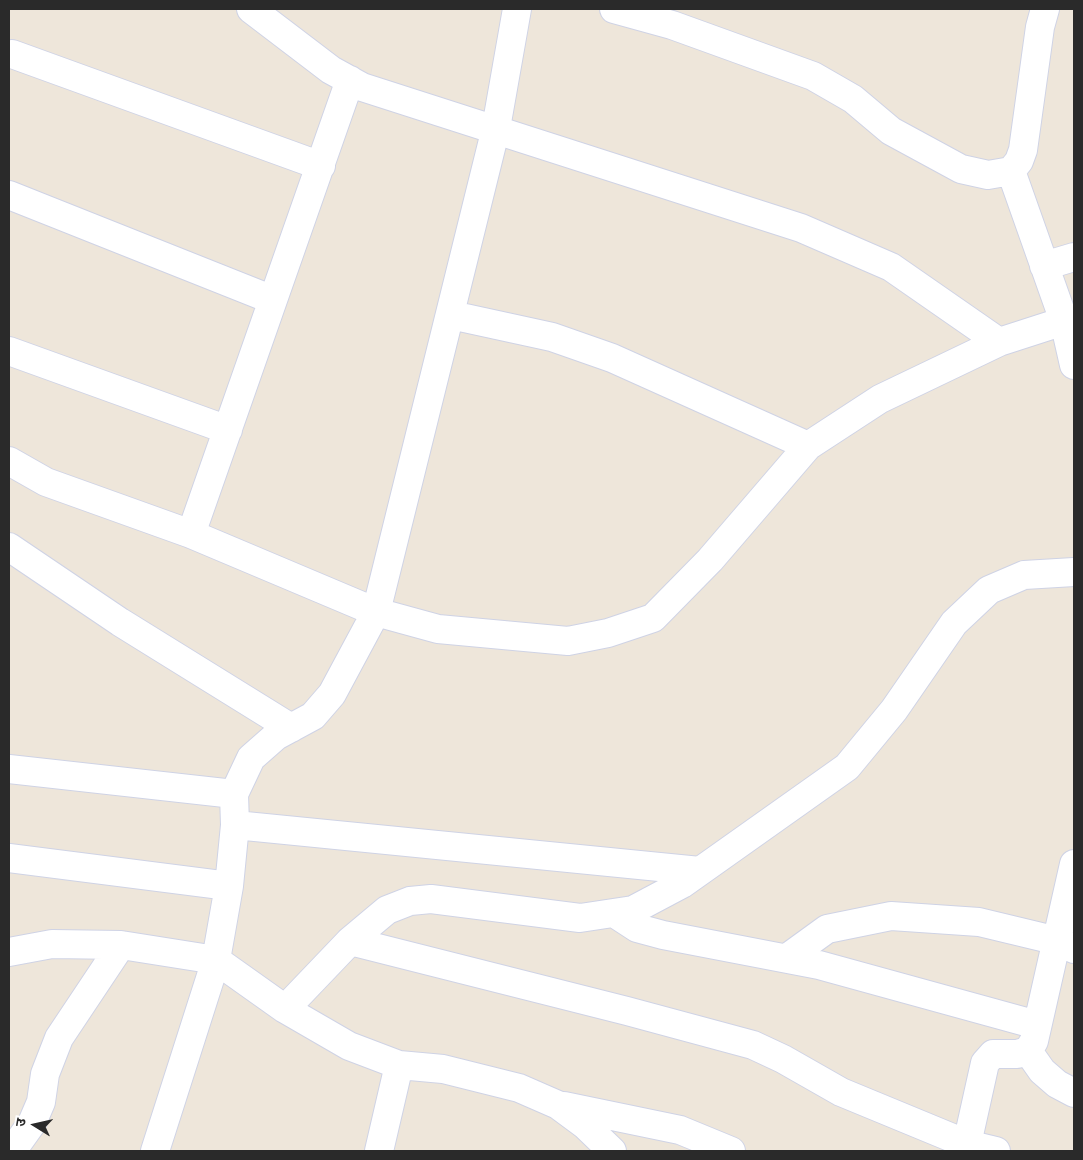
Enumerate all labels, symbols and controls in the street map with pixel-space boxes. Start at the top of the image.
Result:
north arrow [10,1100,60,1150]
text: उ [12,1117,29,1128]

